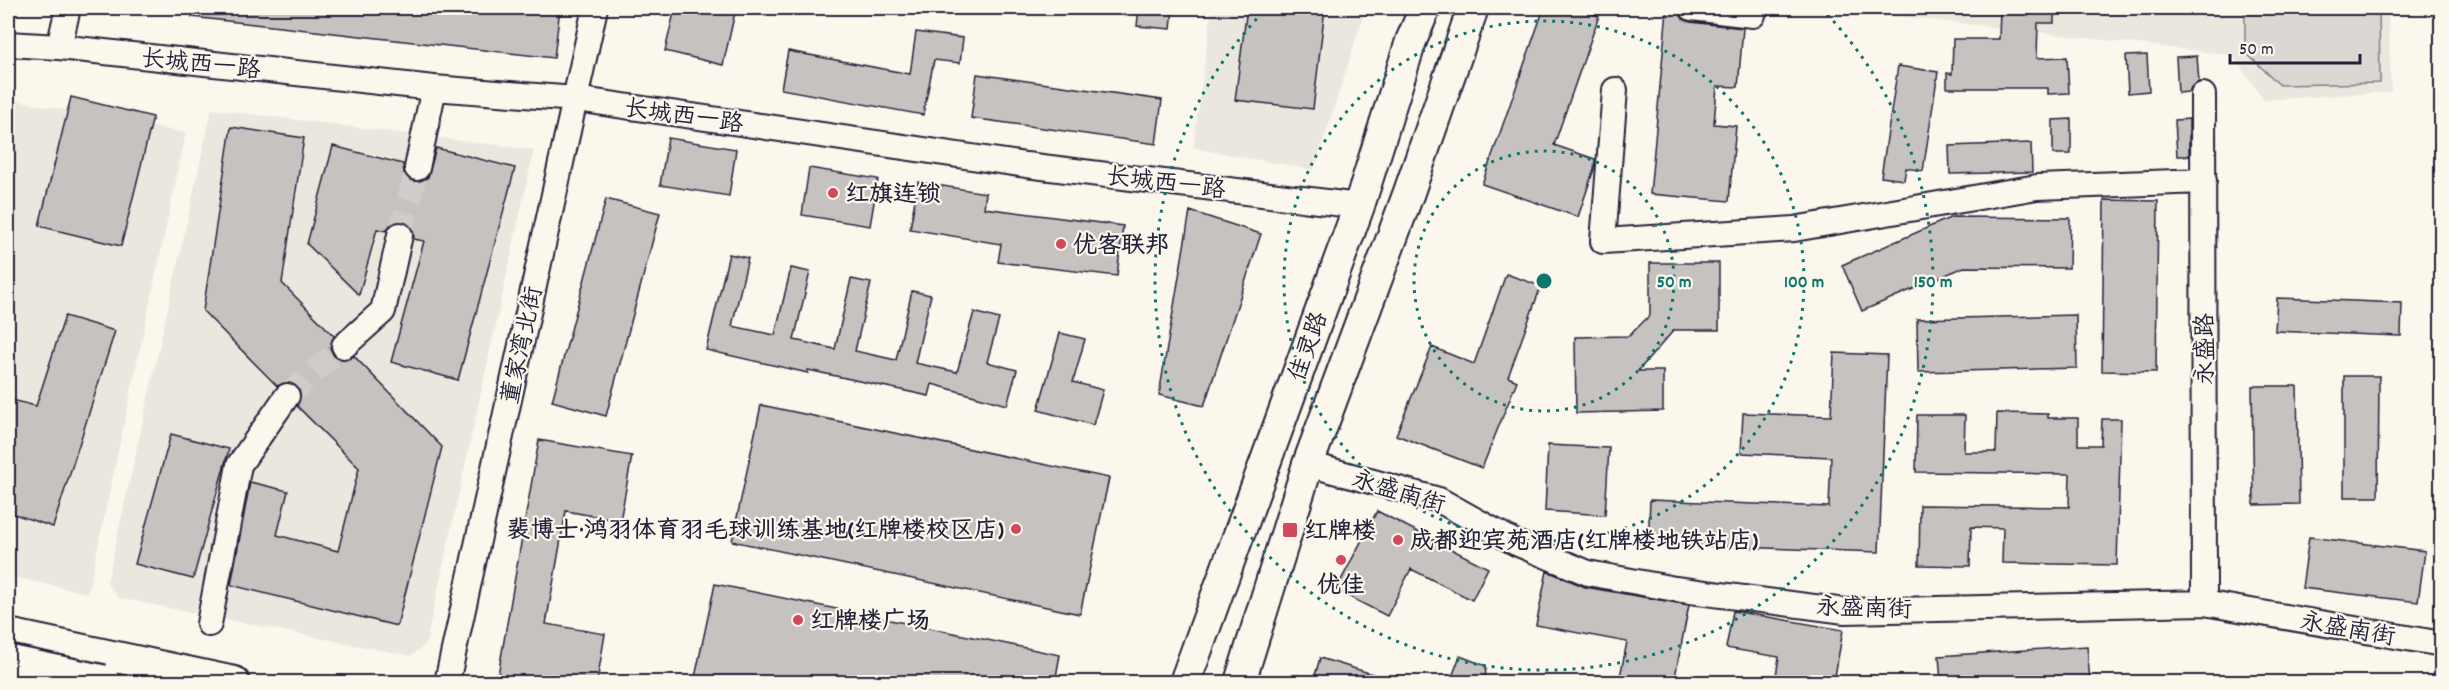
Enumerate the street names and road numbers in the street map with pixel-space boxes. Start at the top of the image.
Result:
street label: 长城西一路 [139,43,262,89]
street label: 长城西一路 [622,93,745,143]
street label: 长城西一路 [1104,161,1227,209]
street label: 董家湾北街 [495,283,553,408]
street label: 佳灵路 [1282,307,1338,387]
street label: 永盛路 [2190,313,2224,385]
street label: 永盛南街 [1347,464,1449,524]
street label: 永盛南街 [1815,591,1912,629]
street label: 永盛南街 [2297,606,2398,656]

